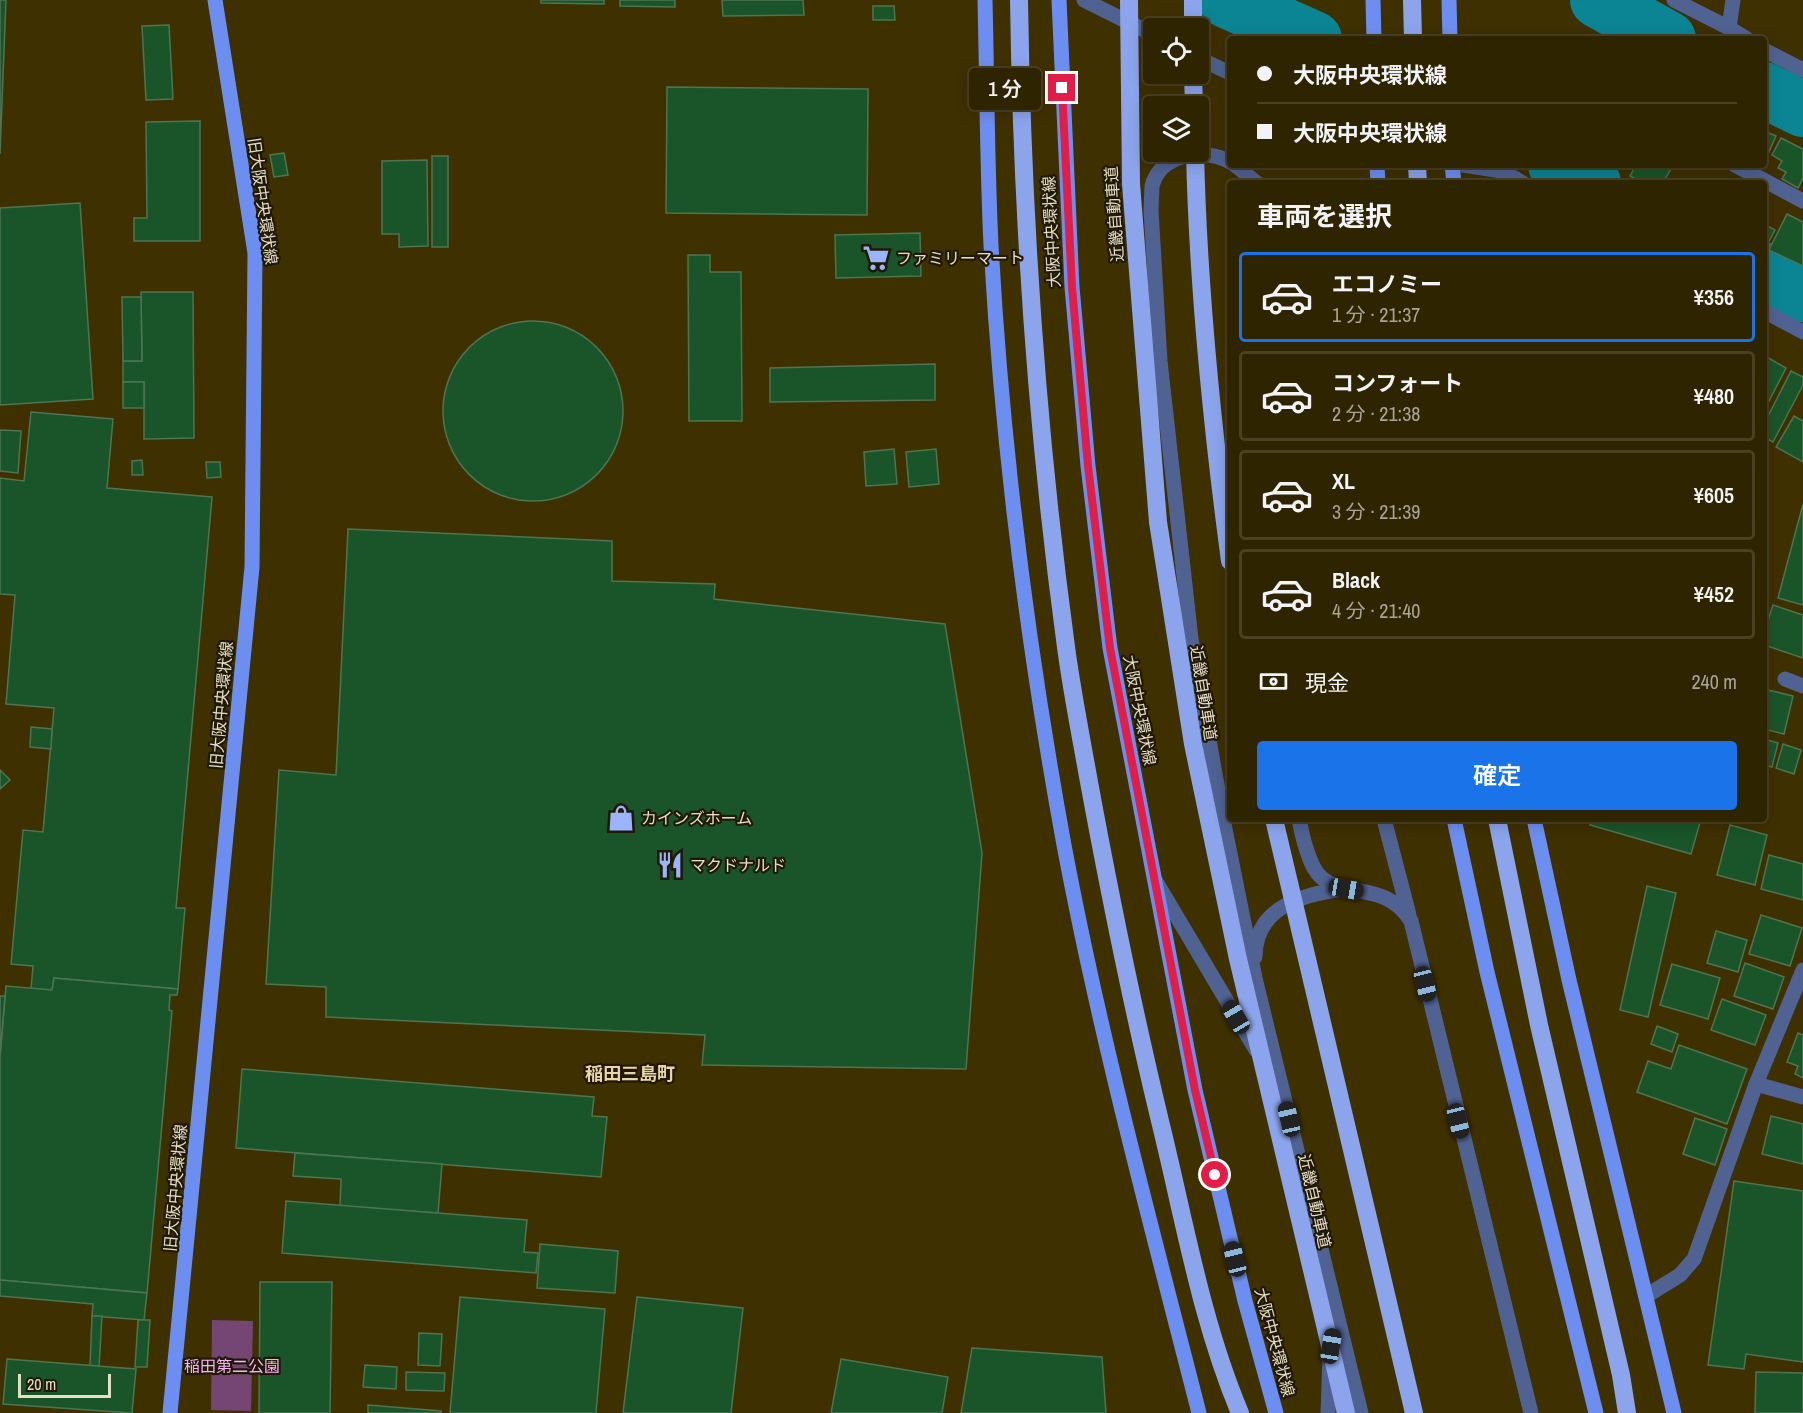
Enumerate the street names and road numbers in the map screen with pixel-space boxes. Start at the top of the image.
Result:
street label: 旧大阪中央環状線 [243,136,283,266]
street label: 近畿自動車道 [1100,165,1128,263]
street label: 大阪中央環状線 [1037,175,1065,289]
street label: 旧大阪中央環状線 [204,640,238,770]
street label: 近畿自動車道 [1186,644,1222,742]
street label: 大阪中央環状線 [1119,653,1161,767]
street label: 旧大阪中央環状線 [158,1123,192,1253]
street label: 近畿自動車道 [1293,1152,1337,1250]
street label: 大阪中央環状線 [1250,1285,1300,1399]

